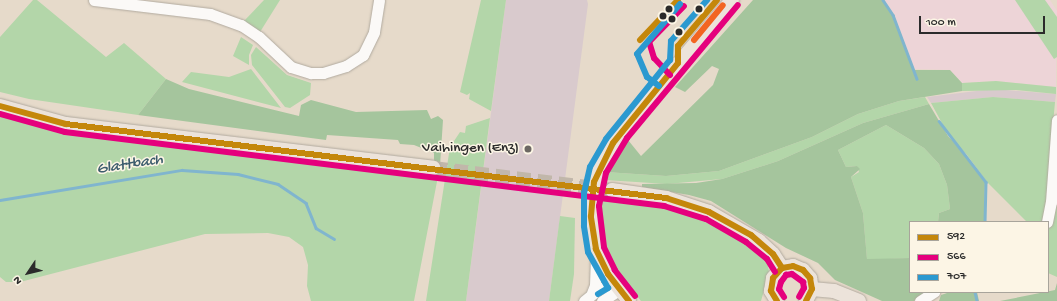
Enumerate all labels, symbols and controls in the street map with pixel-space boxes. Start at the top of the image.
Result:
unlabelled marker [664,4,674,14]
unlabelled marker [694,4,704,14]
scale bar [921,8,1047,34]
unlabelled marker [658,11,668,21]
unlabelled marker [667,14,677,24]
text: 100 m [926,16,956,30]
unlabelled marker [674,27,684,37]
place label: Vaihingen (Enz) [422,140,519,158]
marker: Vaihingen (Enz) [522,143,534,155]
water label: Glattbach [95,151,165,181]
legend [909,221,1049,293]
text: 592 [947,230,965,244]
text: 566 [947,250,965,264]
north arrow [8,253,48,293]
text: 707 [947,270,966,284]
text: N [11,273,25,286]

